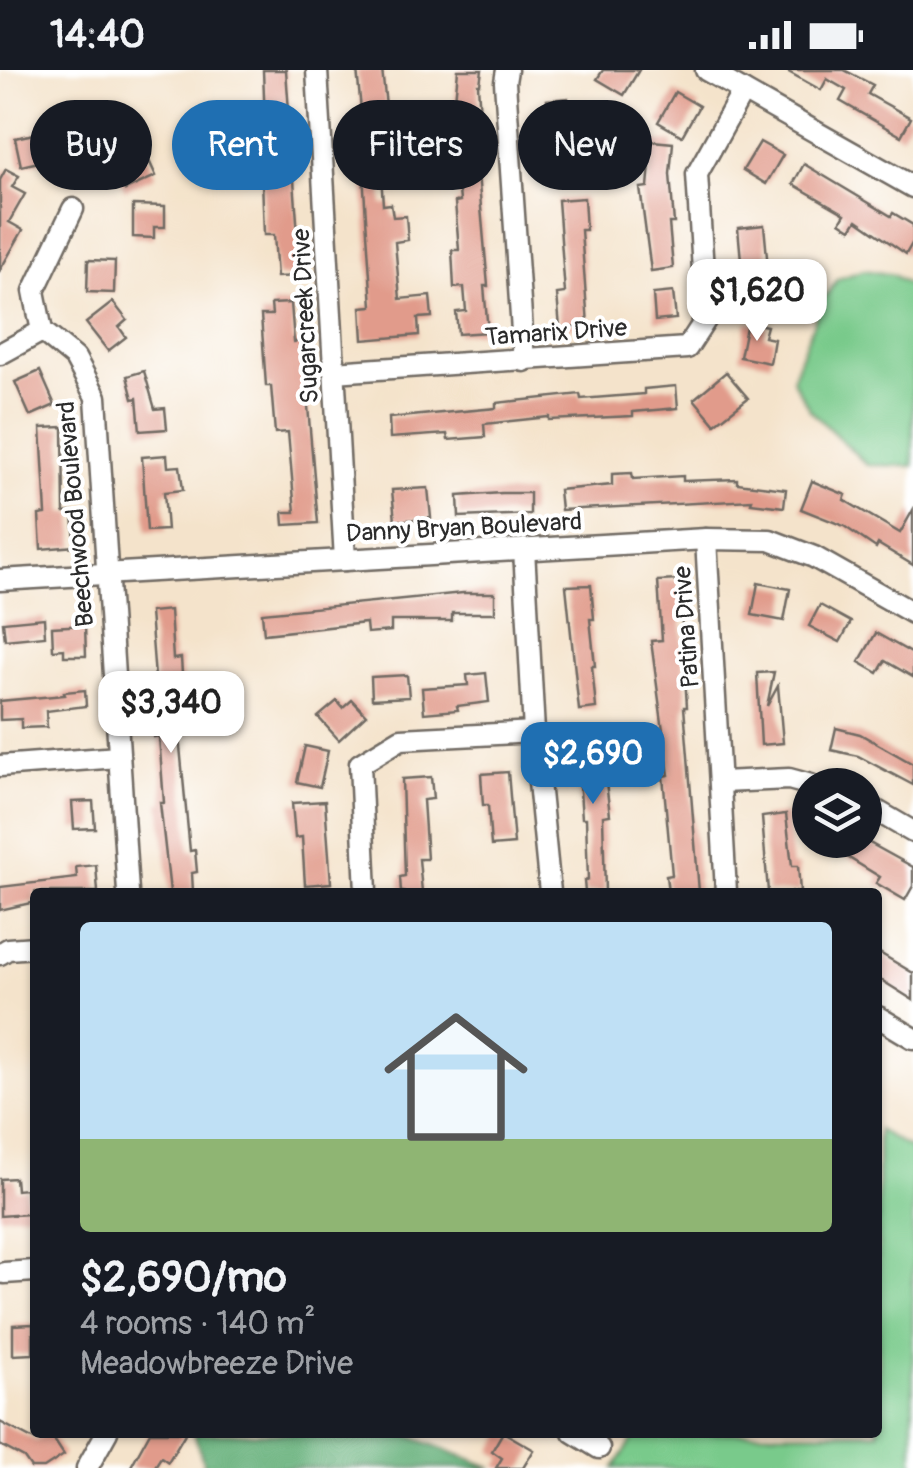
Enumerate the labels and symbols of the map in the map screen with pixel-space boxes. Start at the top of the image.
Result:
street label: Sugarcreek Drive [286,227,326,404]
pin: $1,620 [676,259,838,344]
street label: Tamarix Drive [484,313,629,353]
street label: Beechwood Boulevard [51,400,101,628]
street label: Danny Bryan Boulevard [345,506,583,550]
street label: Patina Drive [667,564,707,689]
pin: $3,340 [90,671,252,756]
pin: $2,690 [512,722,674,807]

